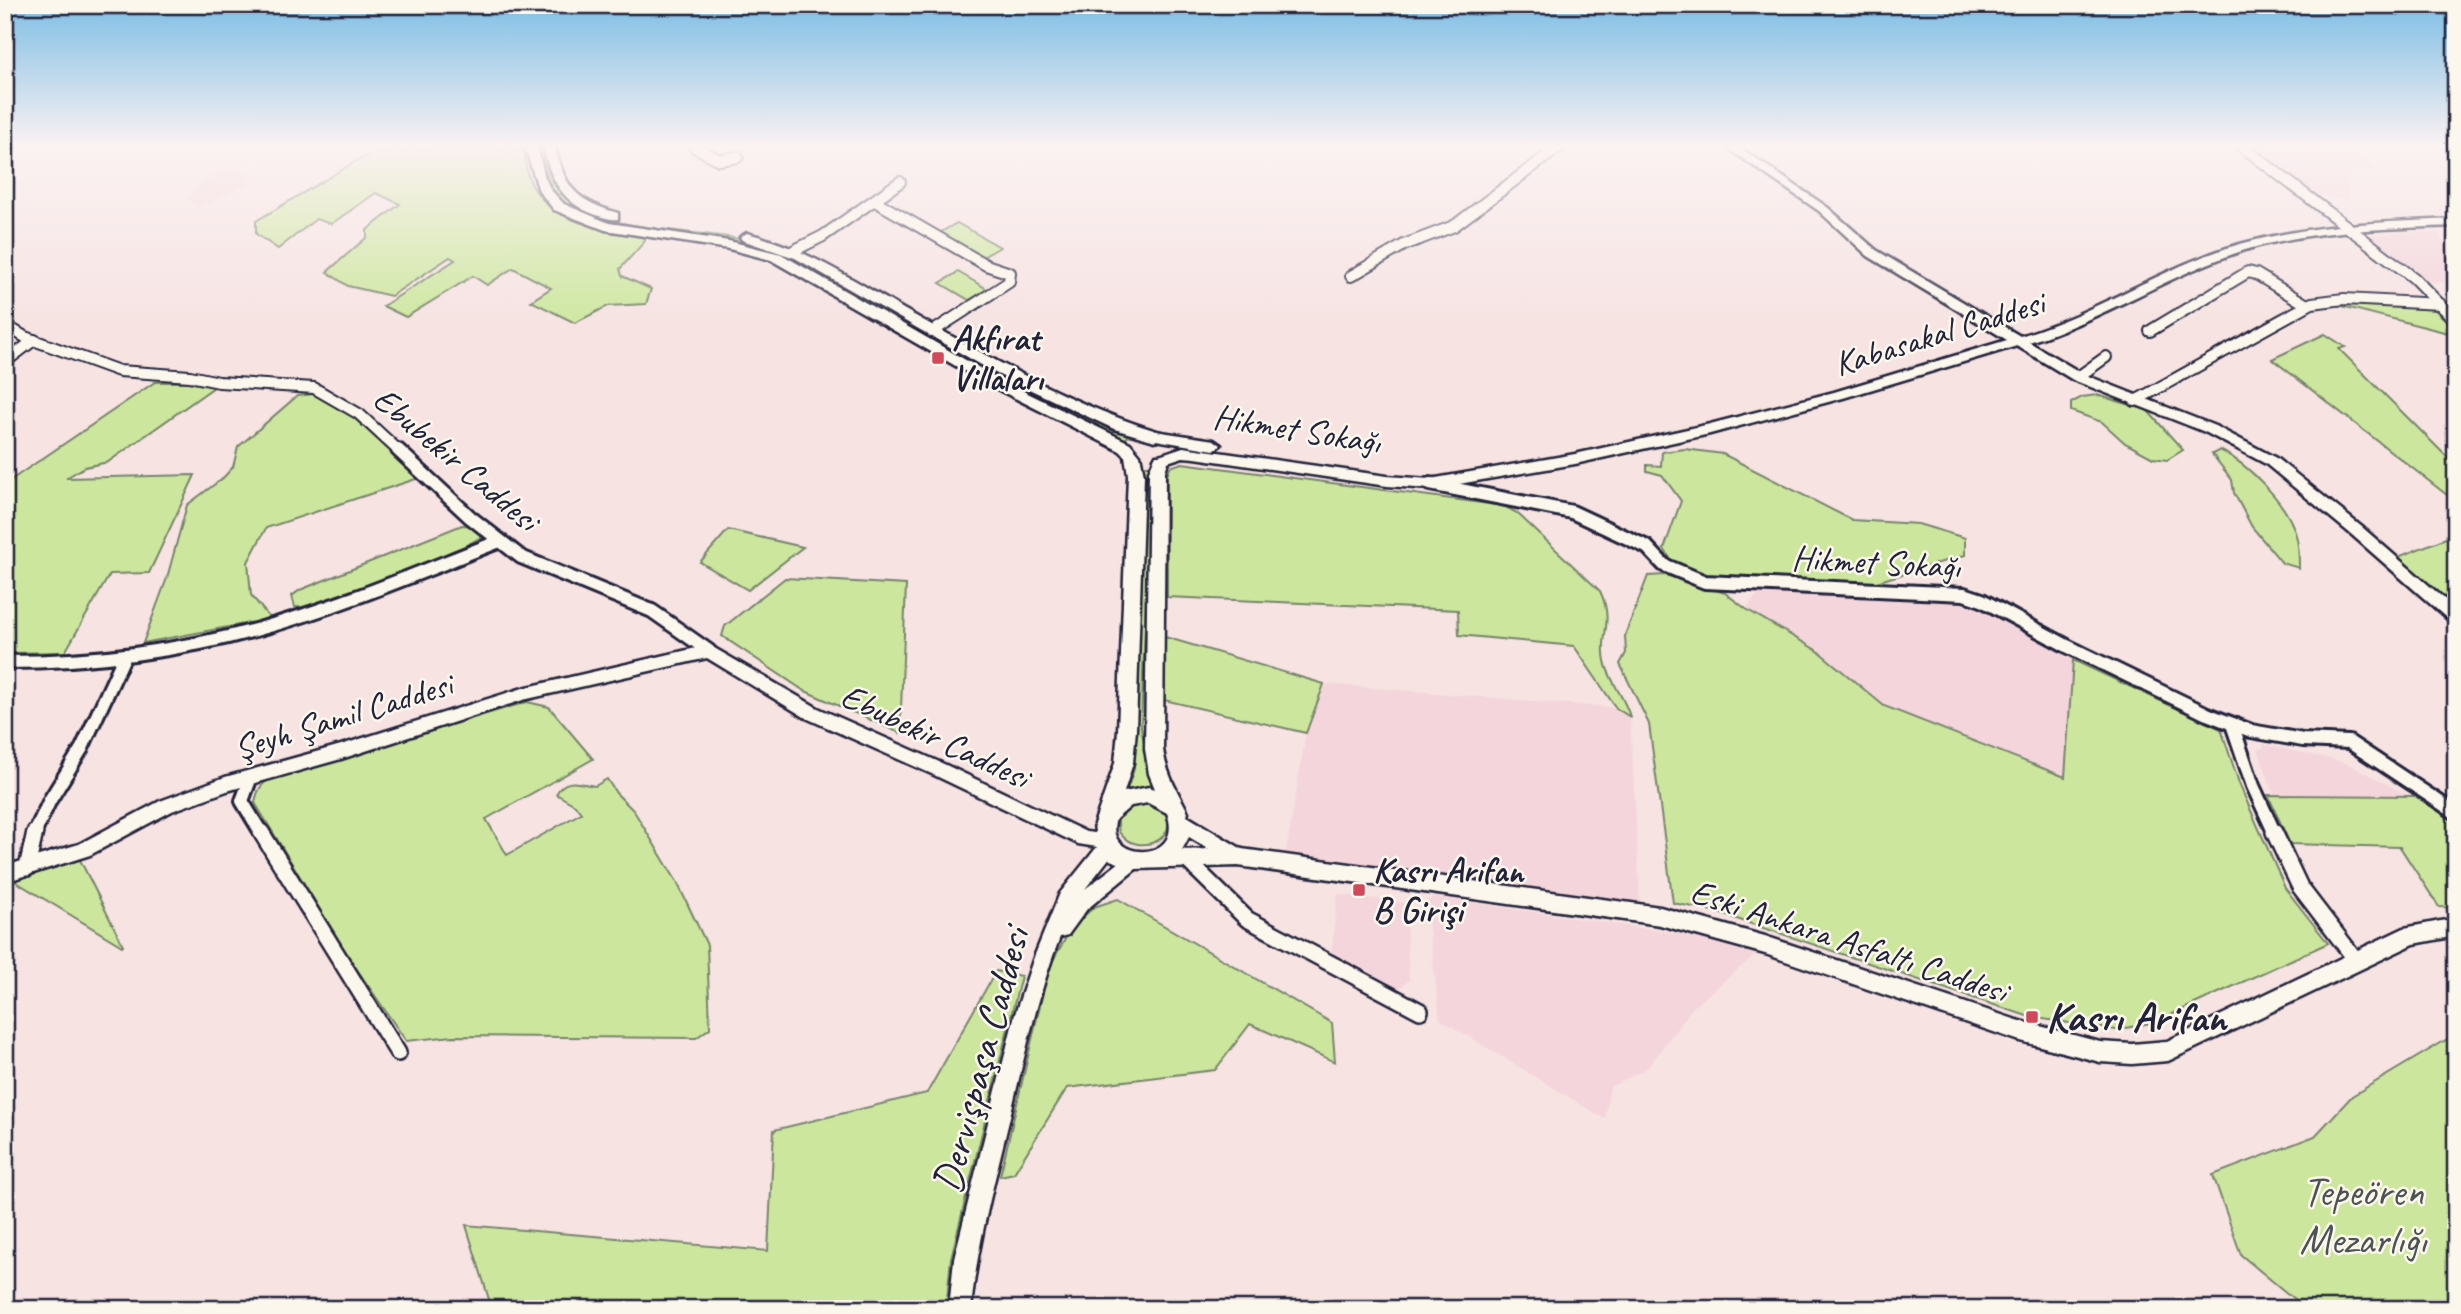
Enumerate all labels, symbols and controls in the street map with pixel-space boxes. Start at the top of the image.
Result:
street label: Kabasakal Caddesi [1829,278,2054,386]
place label: Akfırat Villaları [952,316,1045,401]
marker: Akfırat Villaları [930,350,946,366]
street label: Ebubekir Caddesi [364,377,551,544]
street label: Hikmet Sokağı [1210,394,1385,465]
street label: Hikmet Sokağı [1791,535,1963,589]
street label: Şeyh Şamil Caddesi [228,660,462,771]
street label: Ebubekir Caddesi [834,673,1040,801]
place label: Kasrı Arifan B Girişi [1373,848,1525,933]
street label: Eski Ankara Asfaltı Caddesi [1685,869,2017,1015]
marker: Kasrı Arifan B Girişi [1351,882,1367,898]
street label: Dervişpaşa Caddesi [920,917,1043,1198]
place label: Kasrı Arifan [2046,991,2229,1044]
marker: Kasrı Arifan [2024,1009,2040,1025]
park label: Tepeören Mezarlığı [2300,1165,2429,1266]

